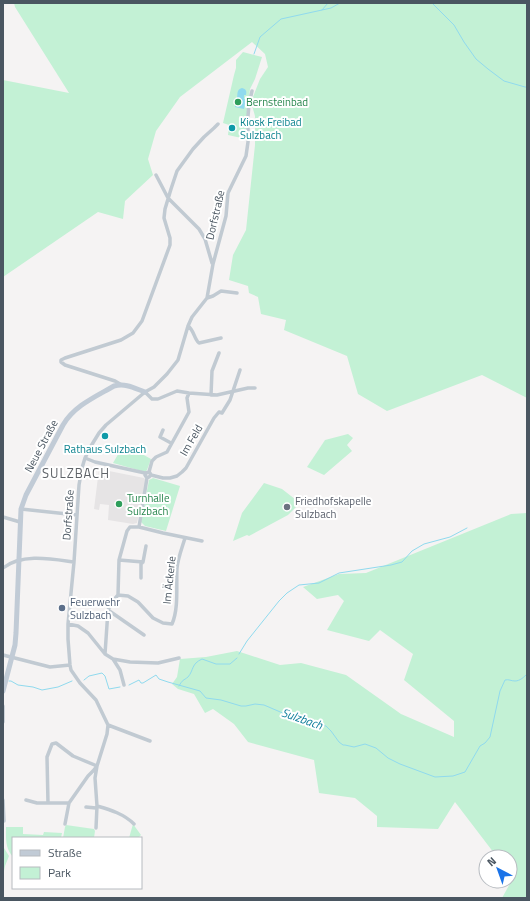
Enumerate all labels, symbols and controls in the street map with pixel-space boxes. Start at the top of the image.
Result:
place label: Bernsteinbad [246,94,308,110]
marker: Bernsteinbad [233,97,243,107]
place label: Kiosk Freibad Sulzbach [240,114,302,143]
marker: Kiosk Freibad Sulzbach [227,123,237,133]
street label: Dorfstraße [202,188,229,241]
street label: Neue Straße [20,416,62,475]
street label: Im Feld [176,421,206,459]
marker: Rathaus Sulzbach [100,431,110,441]
place label: Rathaus Sulzbach [64,441,146,457]
district label: SULZBACH [42,463,110,483]
street label: Dorfstraße [58,489,78,541]
place label: Turnhalle Sulzbach [127,490,170,519]
place label: Friedhofskapelle Sulzbach [295,493,372,522]
marker: Turnhalle Sulzbach [114,499,124,509]
marker: Friedhofskapelle Sulzbach [282,502,292,512]
street label: Im Äckerle [159,555,180,605]
place label: Feuerwehr Sulzbach [70,594,120,623]
marker: Feuerwehr Sulzbach [57,603,67,613]
water label: Sulzbach [279,703,326,735]
legend [12,837,142,889]
text: Straße [48,843,82,862]
north arrow [478,849,518,889]
text: N [483,853,500,870]
text: Park [48,863,71,882]

